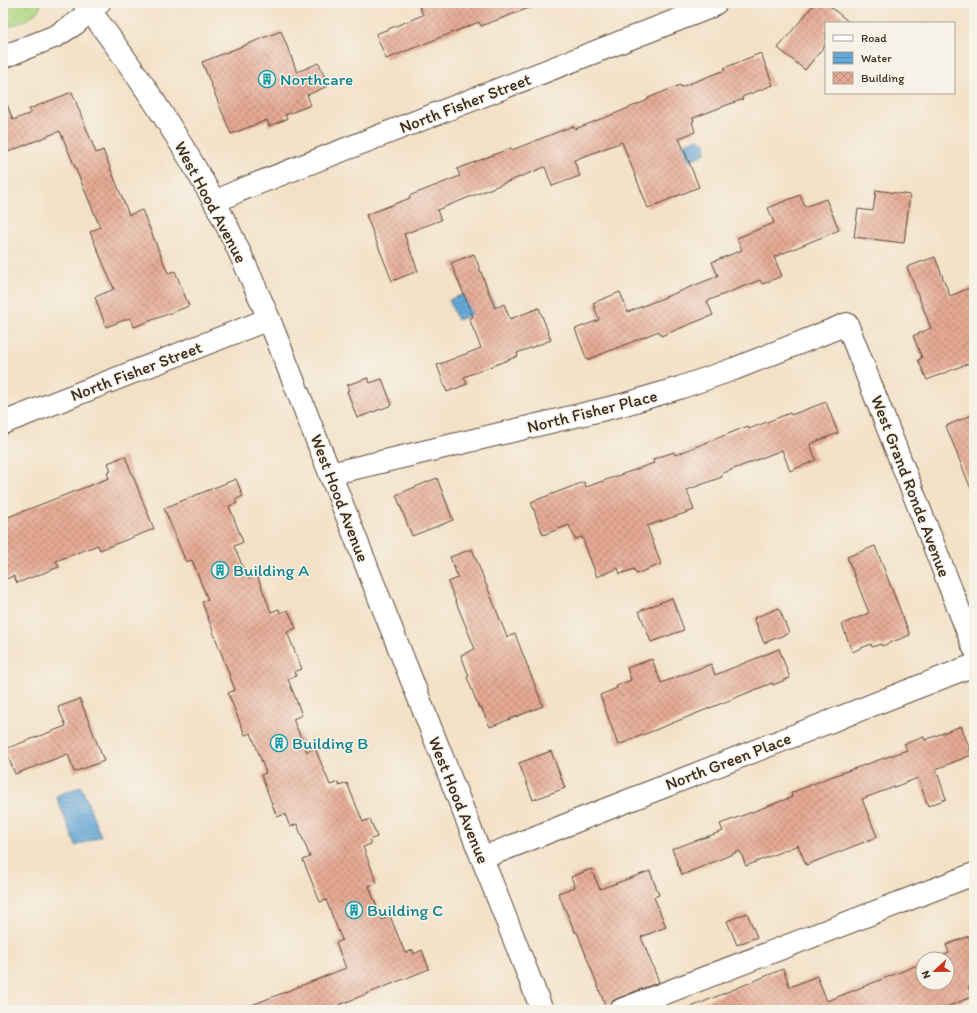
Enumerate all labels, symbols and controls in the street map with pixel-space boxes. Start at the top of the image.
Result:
legend [825,22,955,94]
text: Road [861,31,887,45]
text: Water [861,51,892,65]
building icon: Northcare [257,69,277,89]
place label: Northcare [280,69,353,89]
street label: North Fisher Street [396,69,534,137]
text: Building [861,71,905,85]
street label: West Hood Avenue [170,138,252,266]
street label: North Fisher Street [67,337,205,405]
street label: North Fisher Place [525,385,659,437]
street label: West Grand Ronde Avenue [867,392,955,580]
street label: West Hood Avenue [306,431,374,565]
building icon: Building A [210,560,230,580]
place label: Building A [233,560,309,580]
street label: North Green Place [662,728,794,794]
building icon: Building B [269,733,289,753]
place label: Building B [292,733,368,753]
street label: West Hood Avenue [424,734,494,866]
building icon: Building C [344,900,364,920]
place label: Building C [367,900,443,920]
north arrow [915,951,955,991]
text: N [919,969,934,980]

